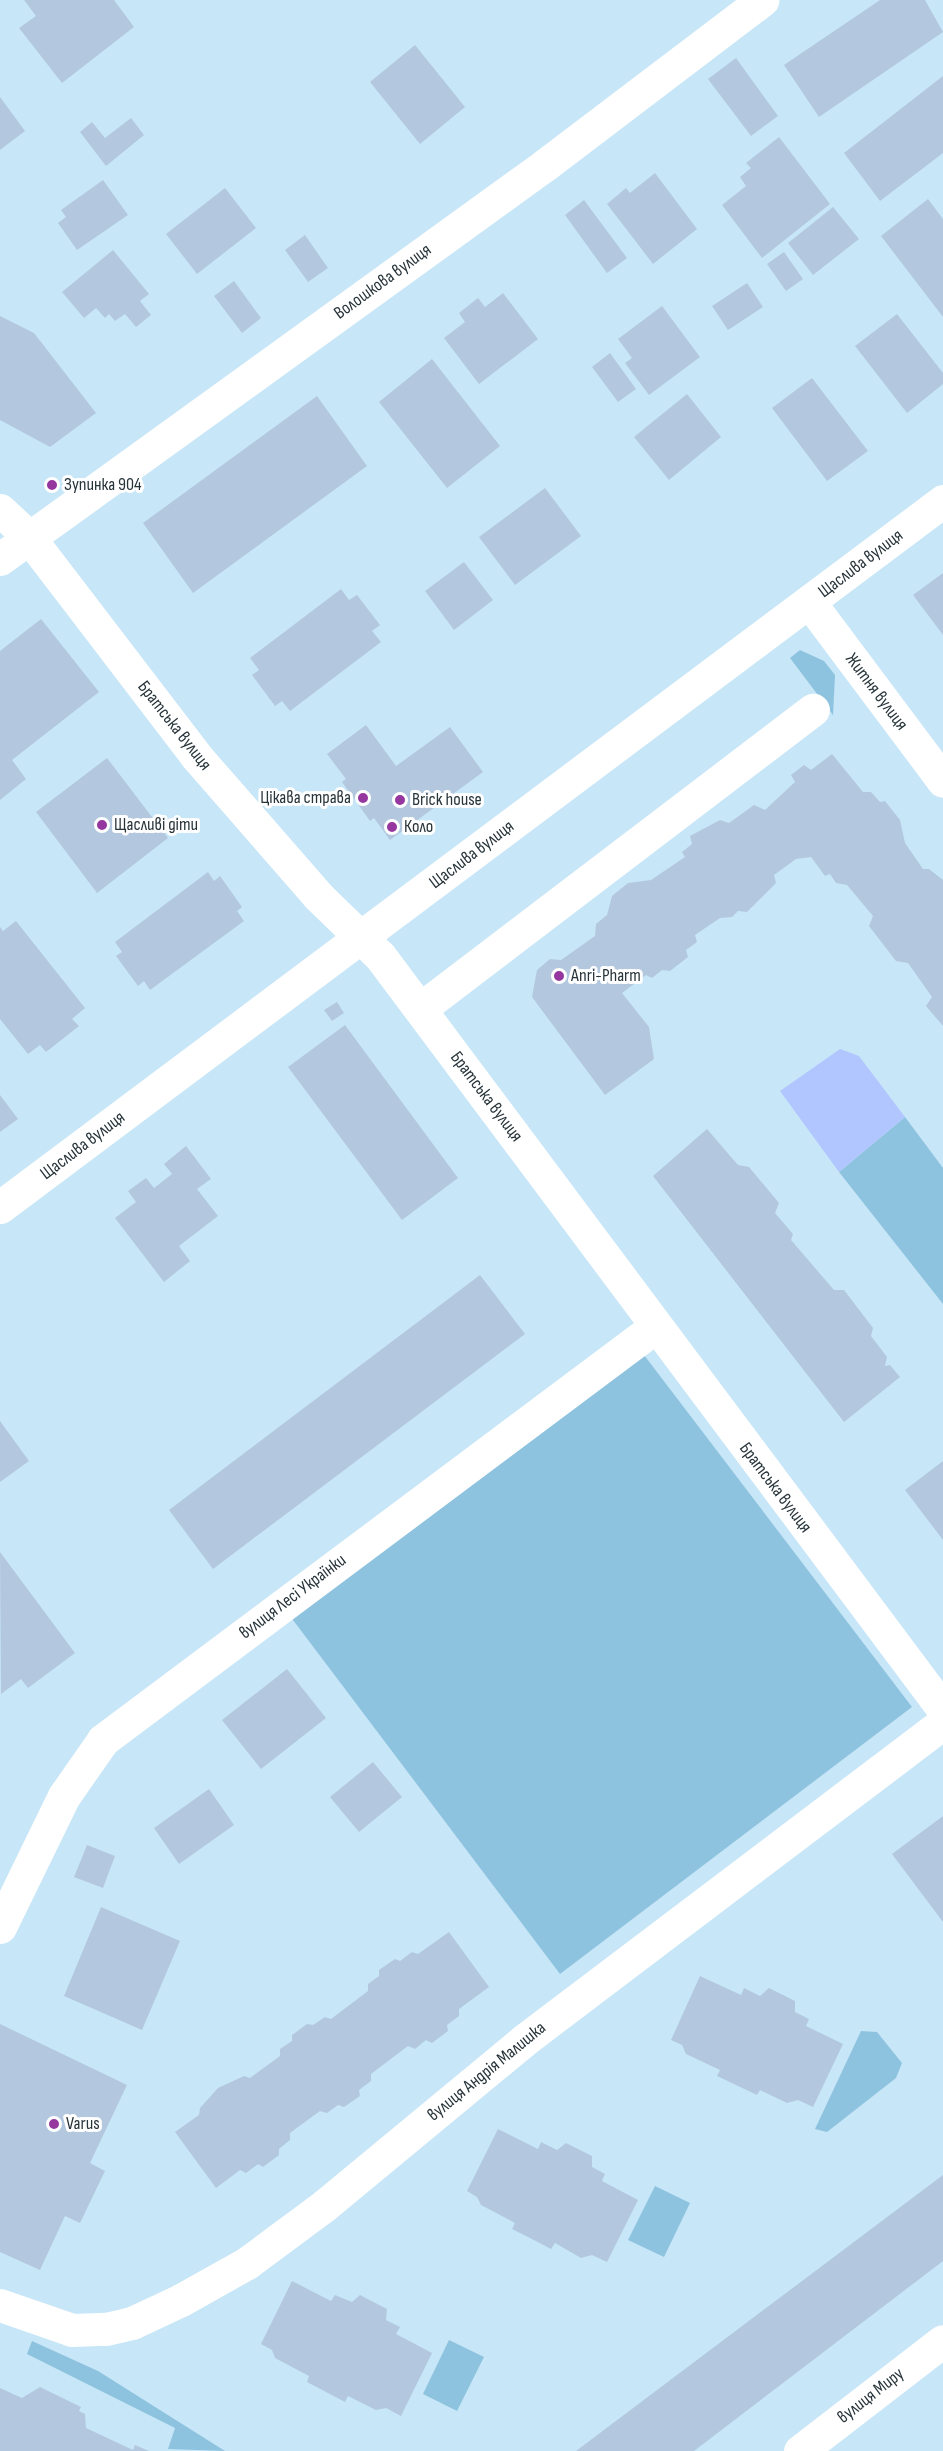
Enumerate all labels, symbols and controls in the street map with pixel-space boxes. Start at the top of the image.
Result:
street label: Волошкова вулиця [330,240,436,324]
place label: Зупинка 904 [64,474,142,496]
marker: Зупинка 904 [45,478,59,492]
street label: Щаслива вулиця [814,525,908,603]
street label: Житня вулиця [840,649,912,735]
street label: Братська вулиця [132,677,216,775]
place label: Цікава страва [260,787,351,809]
place label: Brick house [412,789,482,811]
marker: Цікава страва [356,791,370,805]
marker: Brick house [393,793,407,807]
place label: Щасливі діти [114,814,198,836]
place label: Коло [404,816,433,838]
street label: Щаслива вулиця [425,816,519,894]
marker: Щасливі діти [95,818,109,832]
marker: Коло [385,820,399,834]
place label: Anri-Pharm [571,965,641,987]
marker: Anri-Pharm [552,969,566,983]
street label: Братська вулиця [445,1048,527,1146]
street label: Щаслива вулиця [36,1107,130,1185]
street label: Братська вулиця [734,1439,816,1537]
street label: вулиця Лесі Українки [235,1550,351,1644]
street label: вулиця Андрія Малишка [424,2018,550,2126]
place label: Varus [66,2113,100,2135]
marker: Varus [47,2117,61,2131]
street label: вулиця Миру [834,2363,908,2429]

